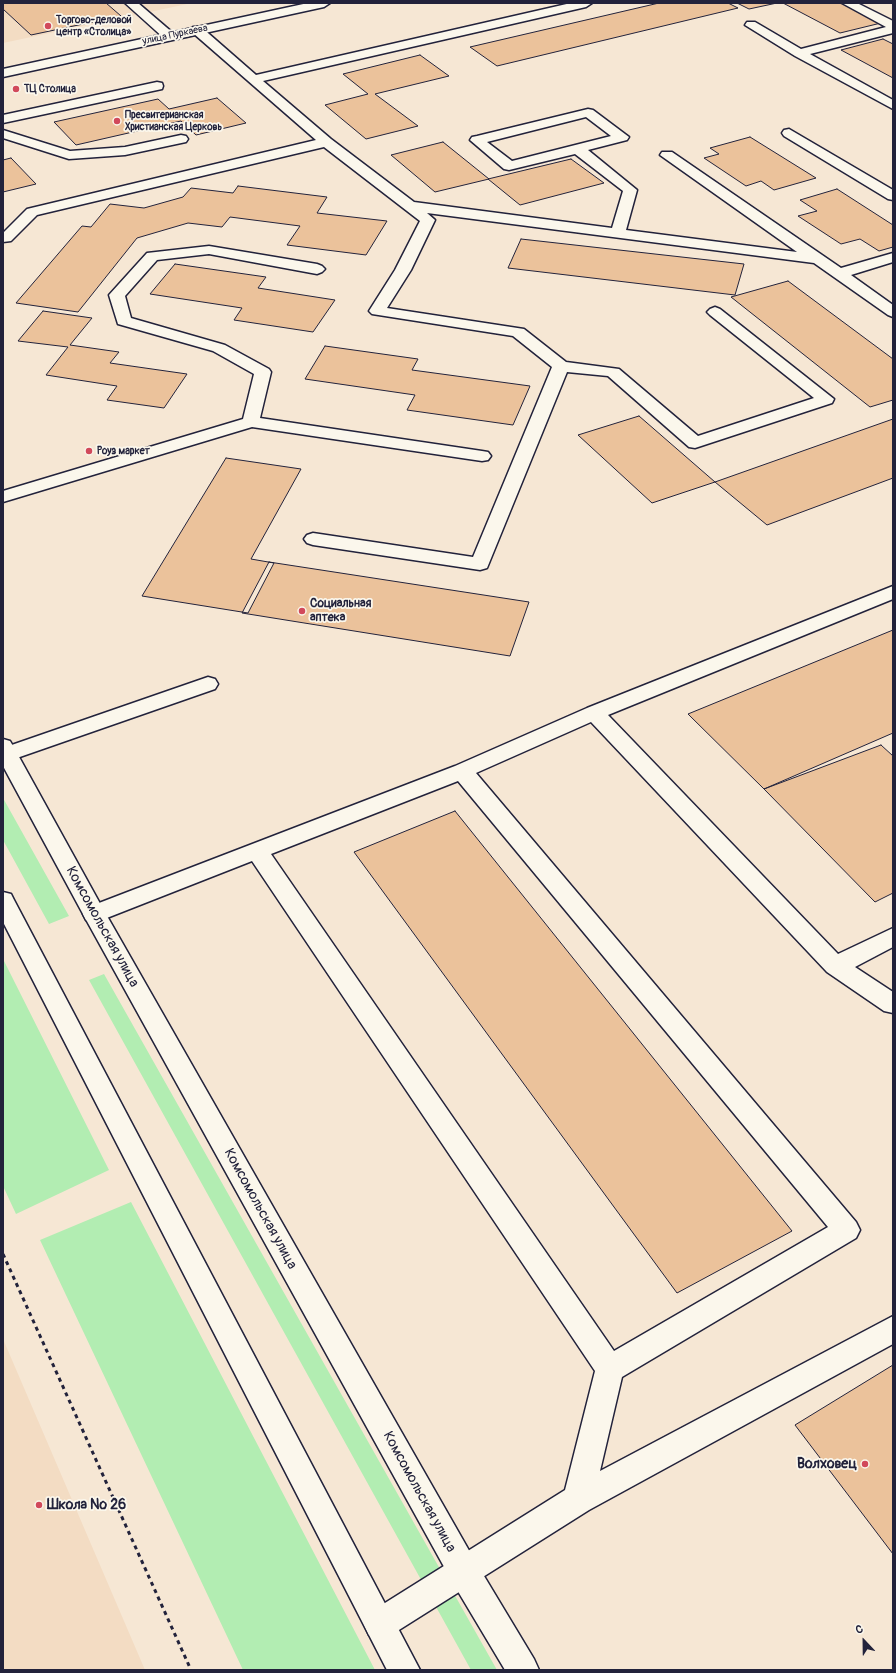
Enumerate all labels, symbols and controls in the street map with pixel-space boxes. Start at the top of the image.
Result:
place label: Торгово-деловой центр «Столица» [56,14,132,38]
marker: Торгово-деловой центр «Столица» [43,21,53,31]
street label: улица Пуркаева [141,22,209,48]
place label: ТЦ Столица [24,83,76,95]
marker: ТЦ Столица [11,84,21,94]
place label: Пресвитерианская Христианская Церковь [125,109,222,132]
marker: Пресвитерианская Христианская Церковь [112,116,122,126]
place label: Роуз маркет [97,445,150,457]
marker: Роуз маркет [84,446,94,456]
place label: Социальная аптека [310,597,371,625]
marker: Социальная аптека [297,606,307,616]
street label: Комсомольская улица [62,864,142,990]
street label: Комсомольская улица [220,1146,300,1272]
street label: Комсомольская улица [379,1429,459,1555]
place label: Волховец [797,1456,857,1472]
marker: Волховец [860,1459,870,1469]
place label: Школа № 26 [47,1497,126,1513]
marker: Школа № 26 [34,1500,44,1510]
north arrow [844,1621,884,1661]
text: С [854,1622,865,1637]

